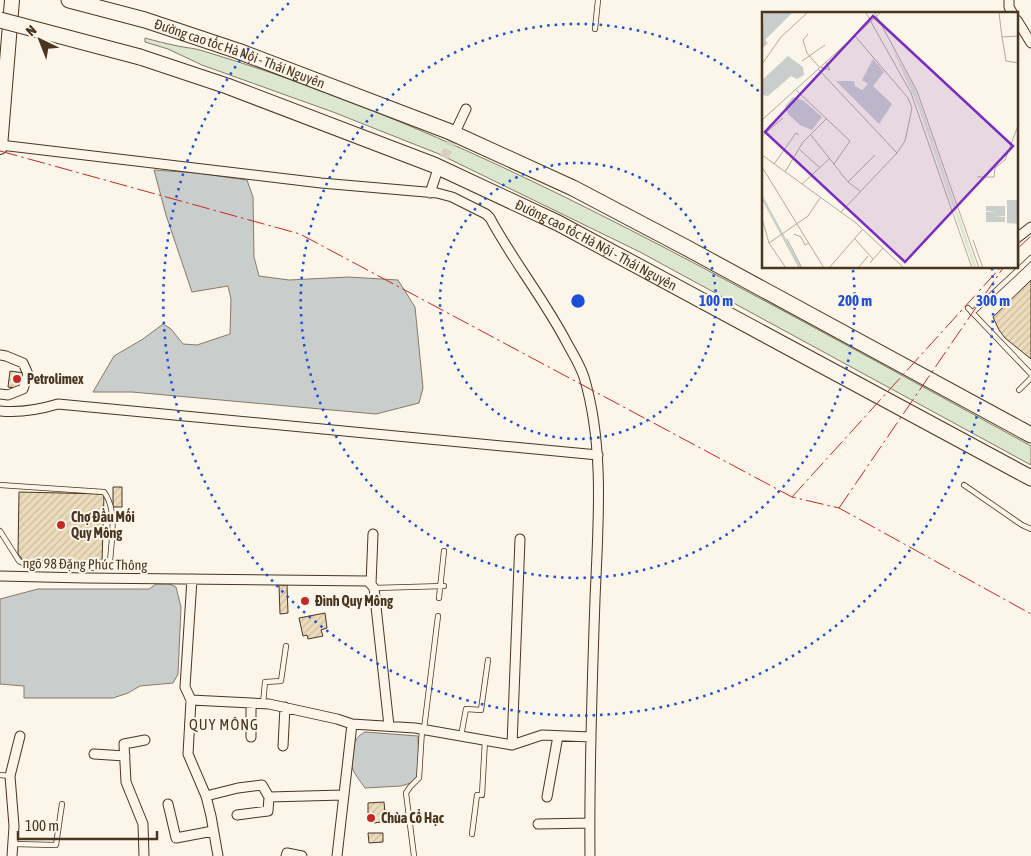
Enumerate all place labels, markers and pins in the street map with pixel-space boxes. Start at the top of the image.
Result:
centre of rings [569,292,587,310]
place label: Petrolimex [27,371,84,387]
marker: Petrolimex [11,373,23,385]
place label: Chợ Đầu Mối Quy Mông [71,508,135,541]
marker: Chợ Đầu Mối Quy Mông [55,519,67,531]
place label: Đình Quy Mông [315,593,394,609]
marker: Đình Quy Mông [299,595,311,607]
place label: Chùa Cổ Hạc [381,809,445,826]
marker: Chùa Cổ Hạc [365,812,377,824]

